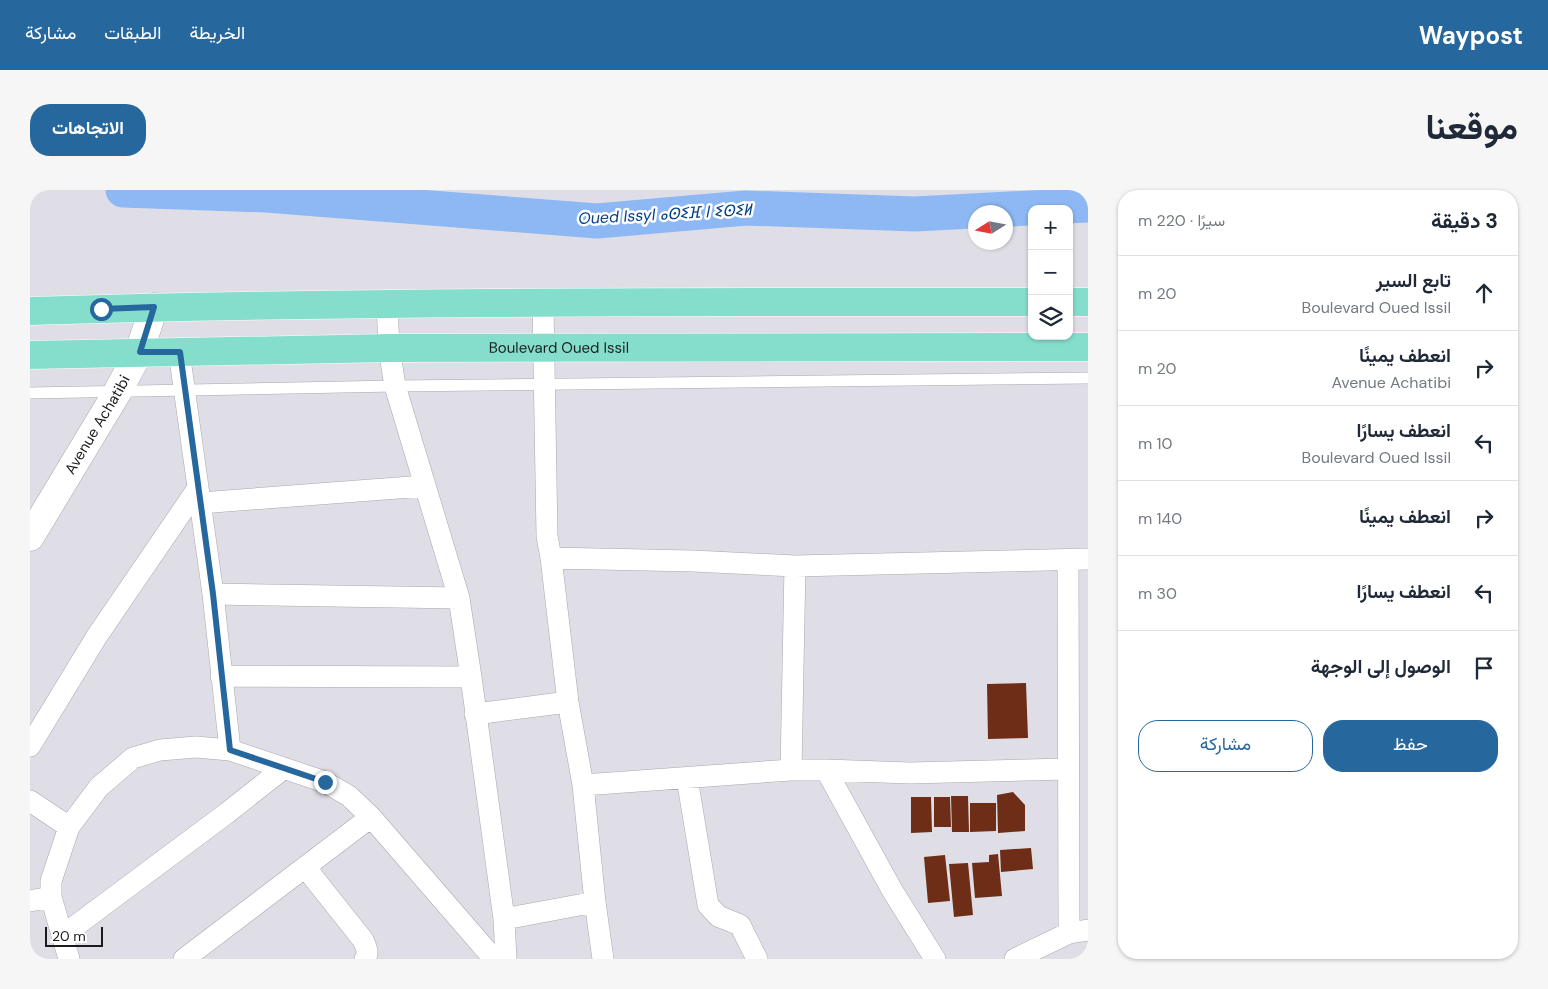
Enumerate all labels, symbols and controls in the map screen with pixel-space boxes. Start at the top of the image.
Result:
text: Waypost [1419,20,1523,51]
text: مشاركة [25,21,76,45]
text: الطبقات [104,21,161,45]
text: الخريطة [189,21,245,45]
button: الاتجاهات [30,104,146,156]
text: موقعنا [1425,104,1518,150]
water label: Oued Issyl ⴰⵙⵉⴼ ⵏ ⵉⵙⵉⵍ [578,199,754,229]
north arrow [968,205,1013,250]
map controls [1028,205,1073,340]
button: + [1028,205,1073,250]
text: 3 دقيقة [1431,207,1498,235]
text: سيرًا · 220 m [1138,210,1225,231]
button: − [1028,250,1073,295]
text: تابع السير [1376,268,1451,293]
icon: ahead [1470,279,1498,307]
text: 20 m [1138,283,1177,304]
button: layers [1028,295,1073,340]
text: Boulevard Oued Issil [1302,297,1451,318]
route start [90,298,113,321]
street label: Boulevard Oued Issil [489,338,629,358]
text: انعطف يمينًا [1359,343,1451,368]
icon: right [1470,354,1498,382]
text: 20 m [1138,358,1177,379]
street label: Avenue Achatibi [60,372,135,478]
text: Avenue Achatibi [1331,372,1451,393]
text: انعطف يسارًا [1357,418,1451,443]
icon: left [1470,429,1498,457]
text: 10 m [1138,433,1172,454]
text: Boulevard Oued Issil [1302,447,1451,468]
text: انعطف يمينًا [1359,504,1451,529]
icon: right [1470,504,1498,532]
text: 140 m [1138,508,1182,529]
text: انعطف يسارًا [1357,579,1451,604]
icon: left [1470,579,1498,607]
text: 30 m [1138,583,1177,604]
text: الوصول إلى الوجهة [1311,654,1451,679]
icon: arrive [1470,654,1498,682]
button: مشاركة [1138,720,1313,772]
button: حفظ [1323,720,1498,772]
route end [314,771,337,794]
scale bar [45,924,102,947]
text: 20 m [52,927,86,945]

